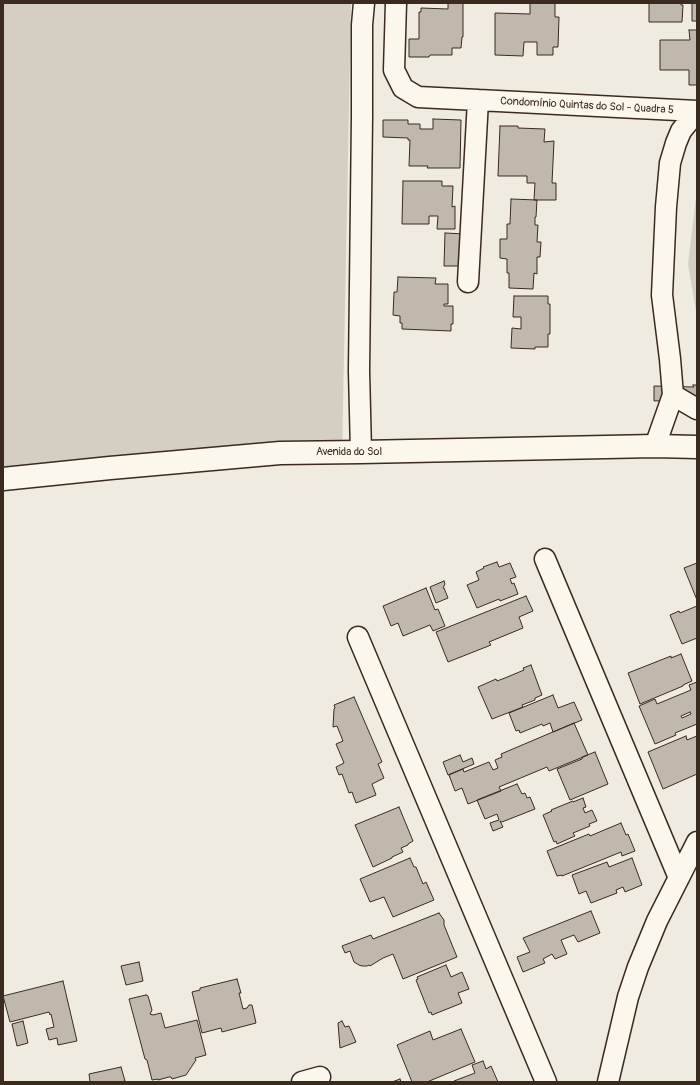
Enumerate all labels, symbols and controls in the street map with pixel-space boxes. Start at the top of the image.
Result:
street label: Condomínio Quintas do Sol - Quadra 5 [500,95,674,117]
street label: Avenida do Sol [316,445,382,459]

